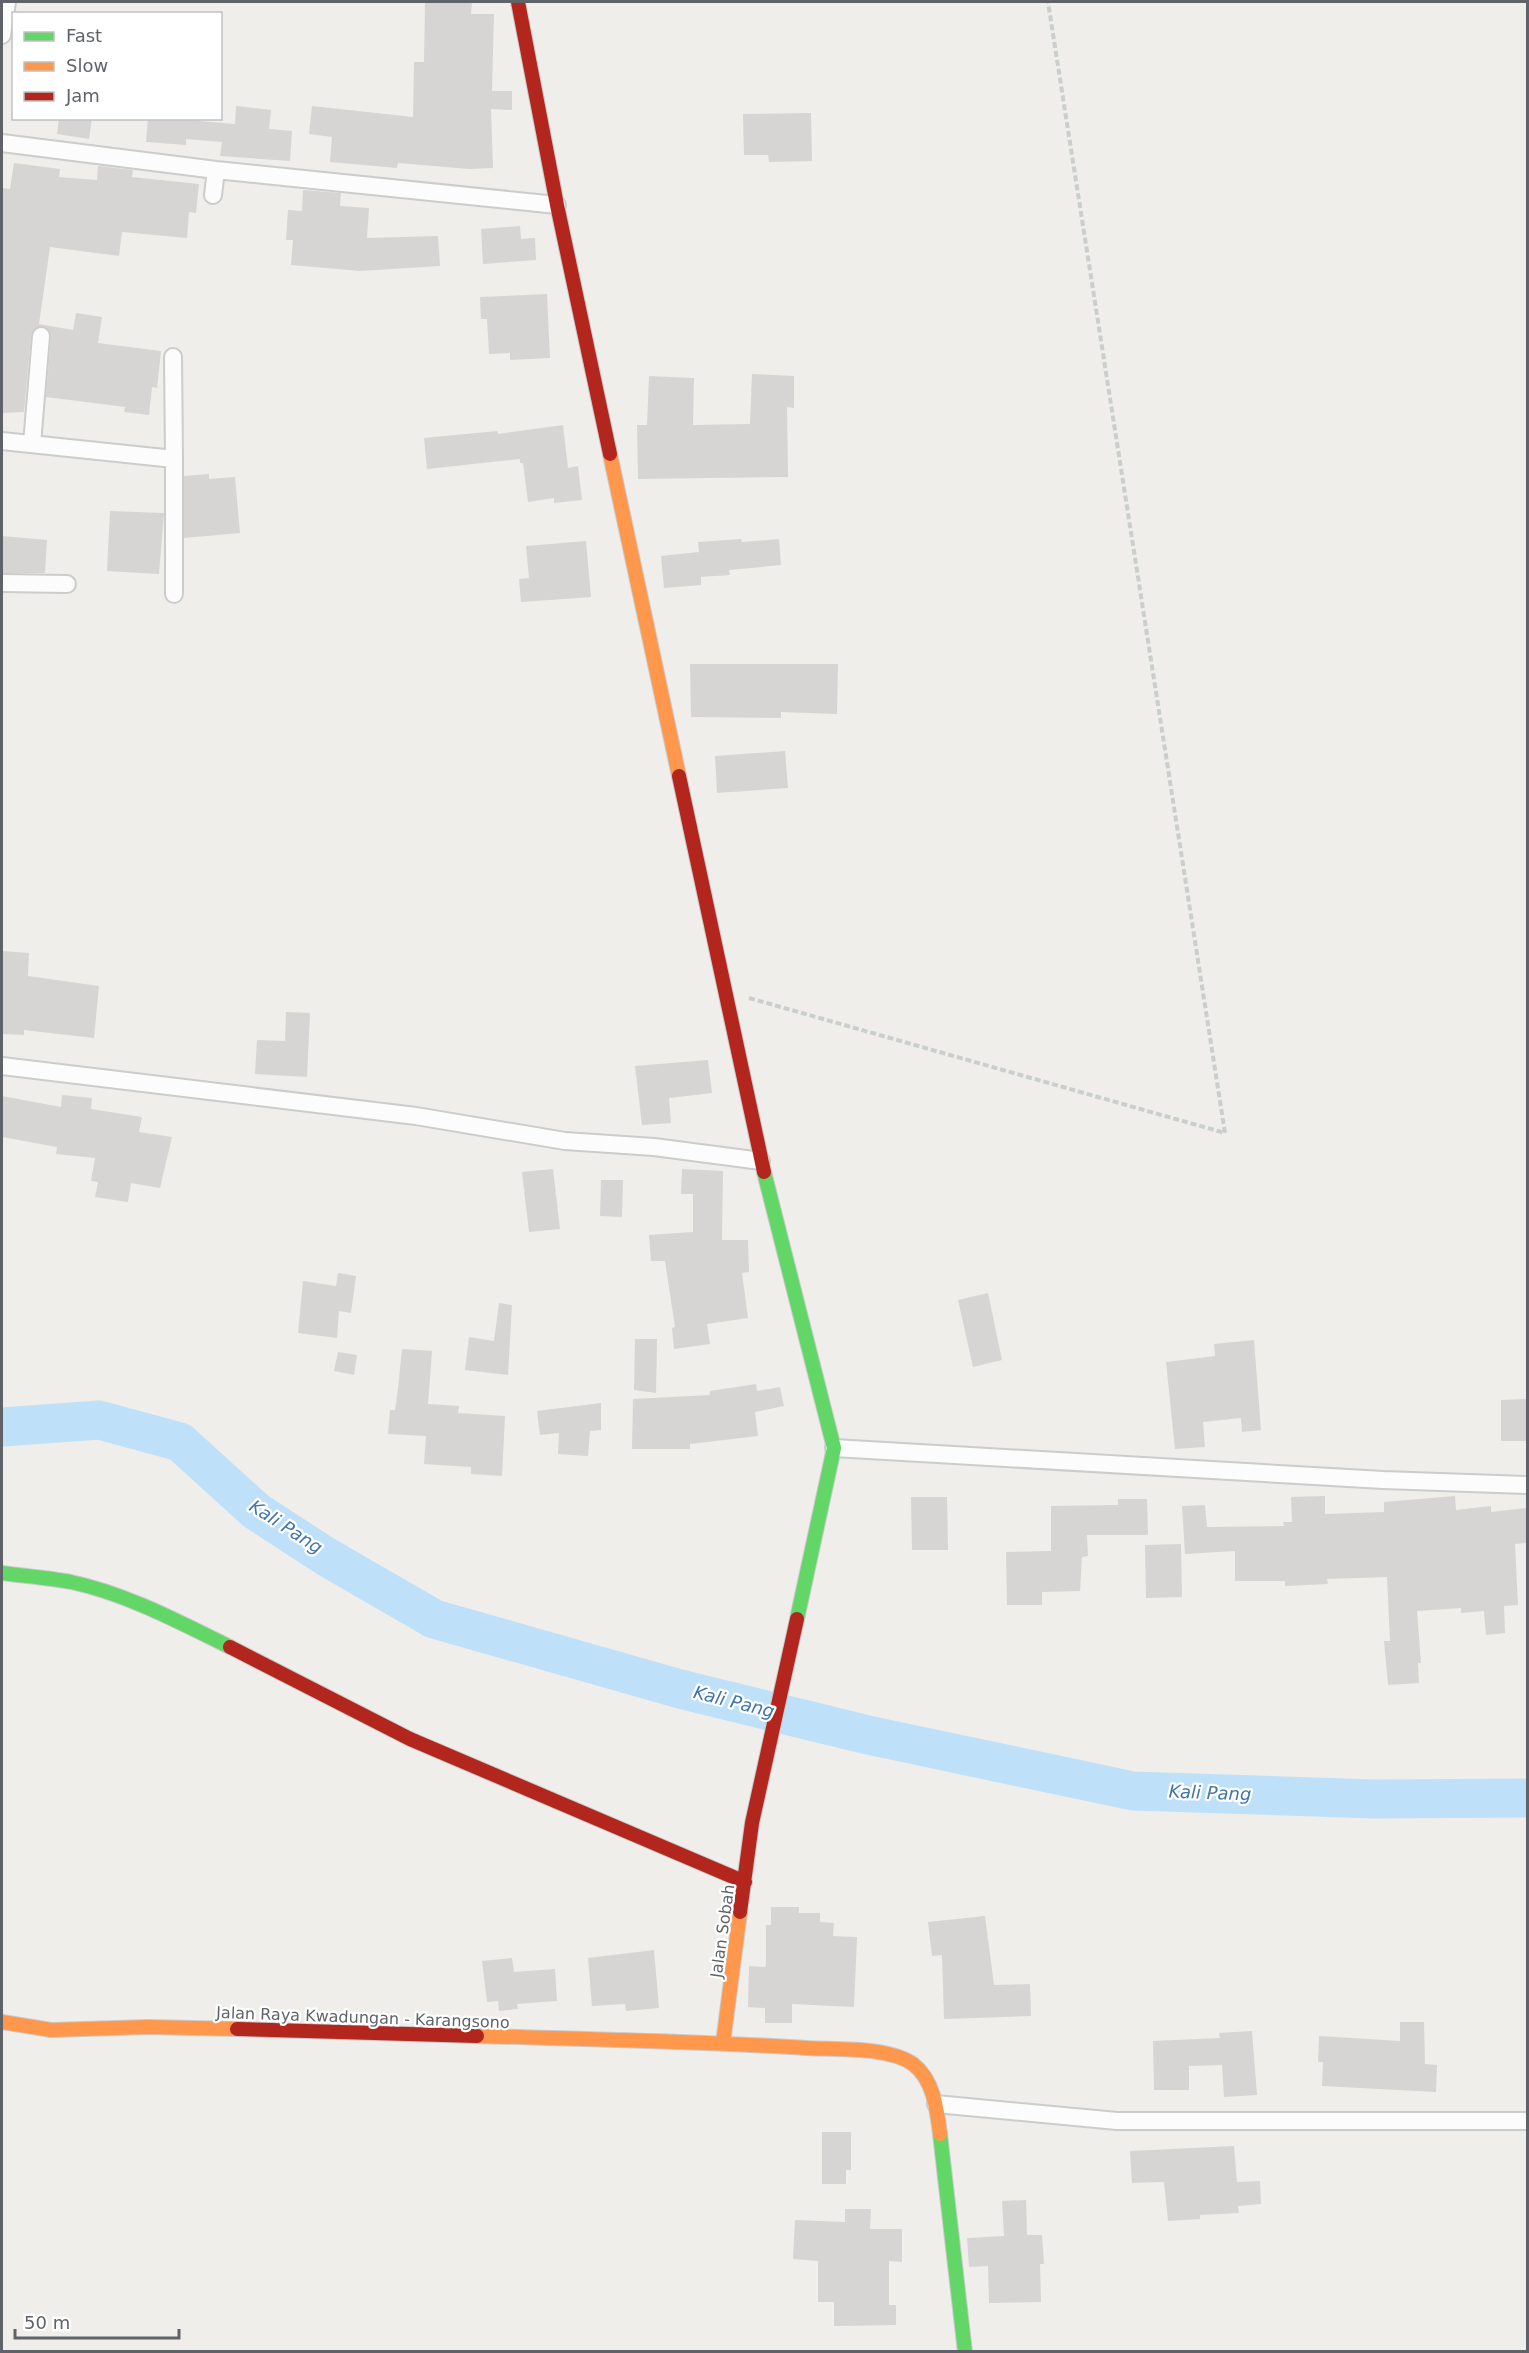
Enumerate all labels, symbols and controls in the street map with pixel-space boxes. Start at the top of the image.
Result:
legend [12,12,222,120]
text: Fast [66,25,102,46]
text: Slow [66,55,108,76]
text: Jam [65,85,100,106]
water label: Kali Pang [246,1495,327,1558]
water label: Kali Pang [691,1681,777,1722]
water label: Kali Pang [1168,1781,1252,1804]
street label: Jalan Sobah [706,1883,738,1980]
street label: Jalan Raya Kwadungan - Karangsono [215,2003,510,2032]
scale bar [15,2302,178,2340]
text: 50 m [24,2312,70,2333]

